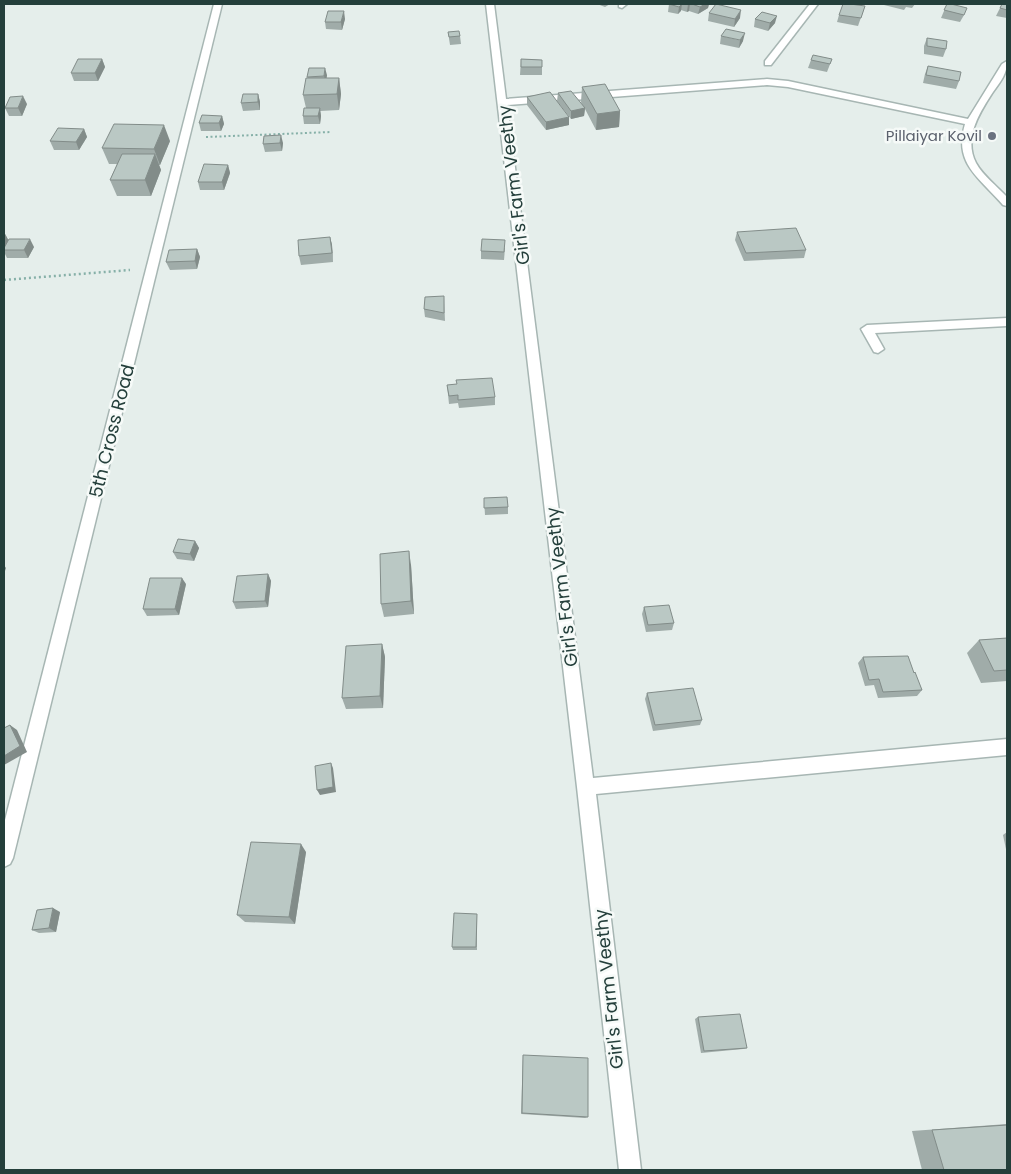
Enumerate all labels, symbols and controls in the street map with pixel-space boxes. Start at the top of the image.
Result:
street label: Girl's Farm Veethy [491,104,536,266]
place label: Pillaiyar Kovil [886,125,982,146]
marker: Pillaiyar Kovil [986,130,998,142]
street label: 5th Cross Road [83,362,140,500]
street label: Girl's Farm Veethy [539,506,584,668]
street label: Girl's Farm Veethy [588,908,629,1070]

